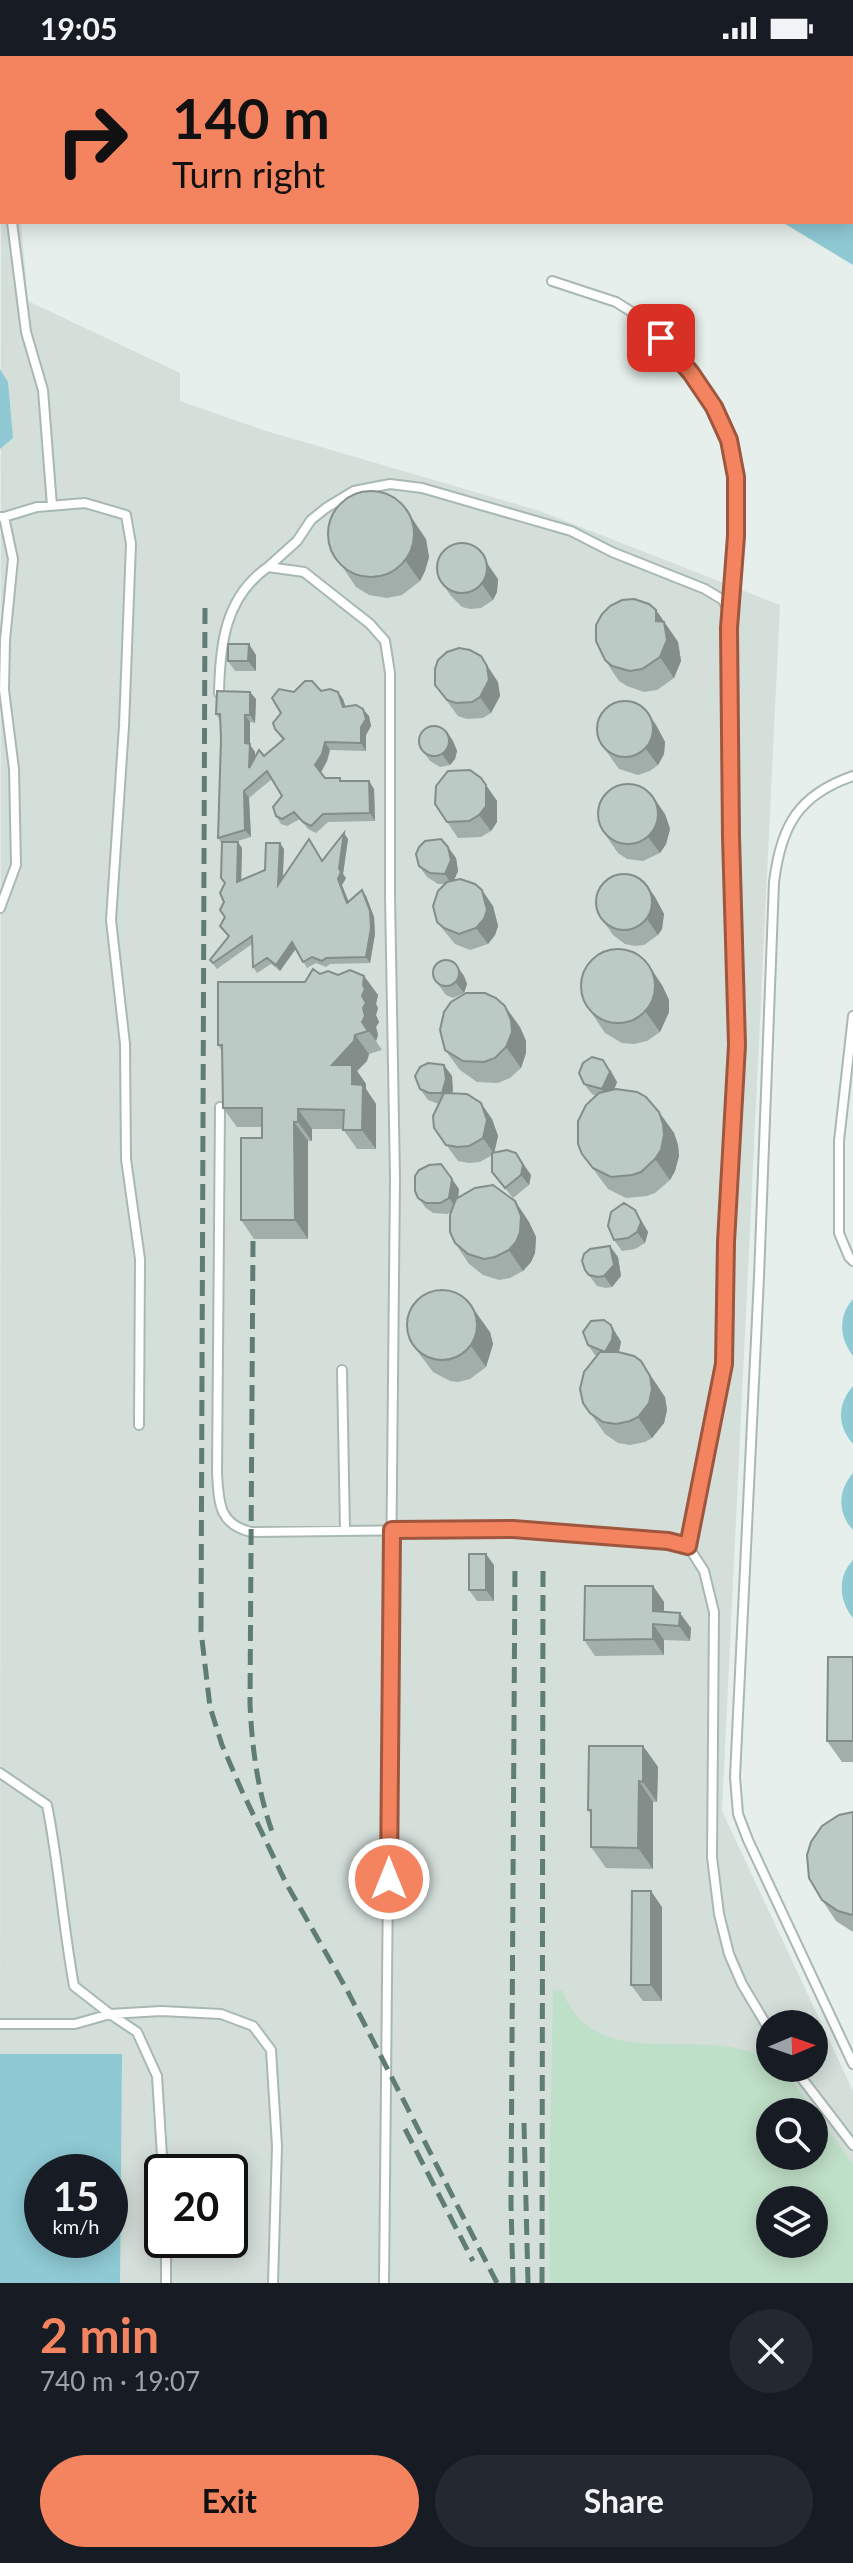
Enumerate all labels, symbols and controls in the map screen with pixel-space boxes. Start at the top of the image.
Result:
text: 19:05 [40,10,117,46]
text: 140 m [172,84,330,151]
icon: right [40,88,144,192]
text: Turn right [172,152,325,196]
pin [627,304,695,372]
icon: arrive [639,316,683,360]
position arrow [347,1837,431,1921]
north arrow [756,2010,828,2082]
map controls [756,2010,828,2258]
button: search [756,2098,828,2170]
speed limit sign: 20 [144,2154,248,2258]
text: 15 [53,2172,99,2220]
button: layers [756,2186,828,2258]
text: km/h [53,2214,99,2238]
text: 2 min [40,2306,159,2363]
button: close [729,2309,813,2393]
text: 740 m · 19:07 [40,2365,200,2397]
button: Exit [40,2455,419,2547]
button: Share [435,2455,813,2547]

